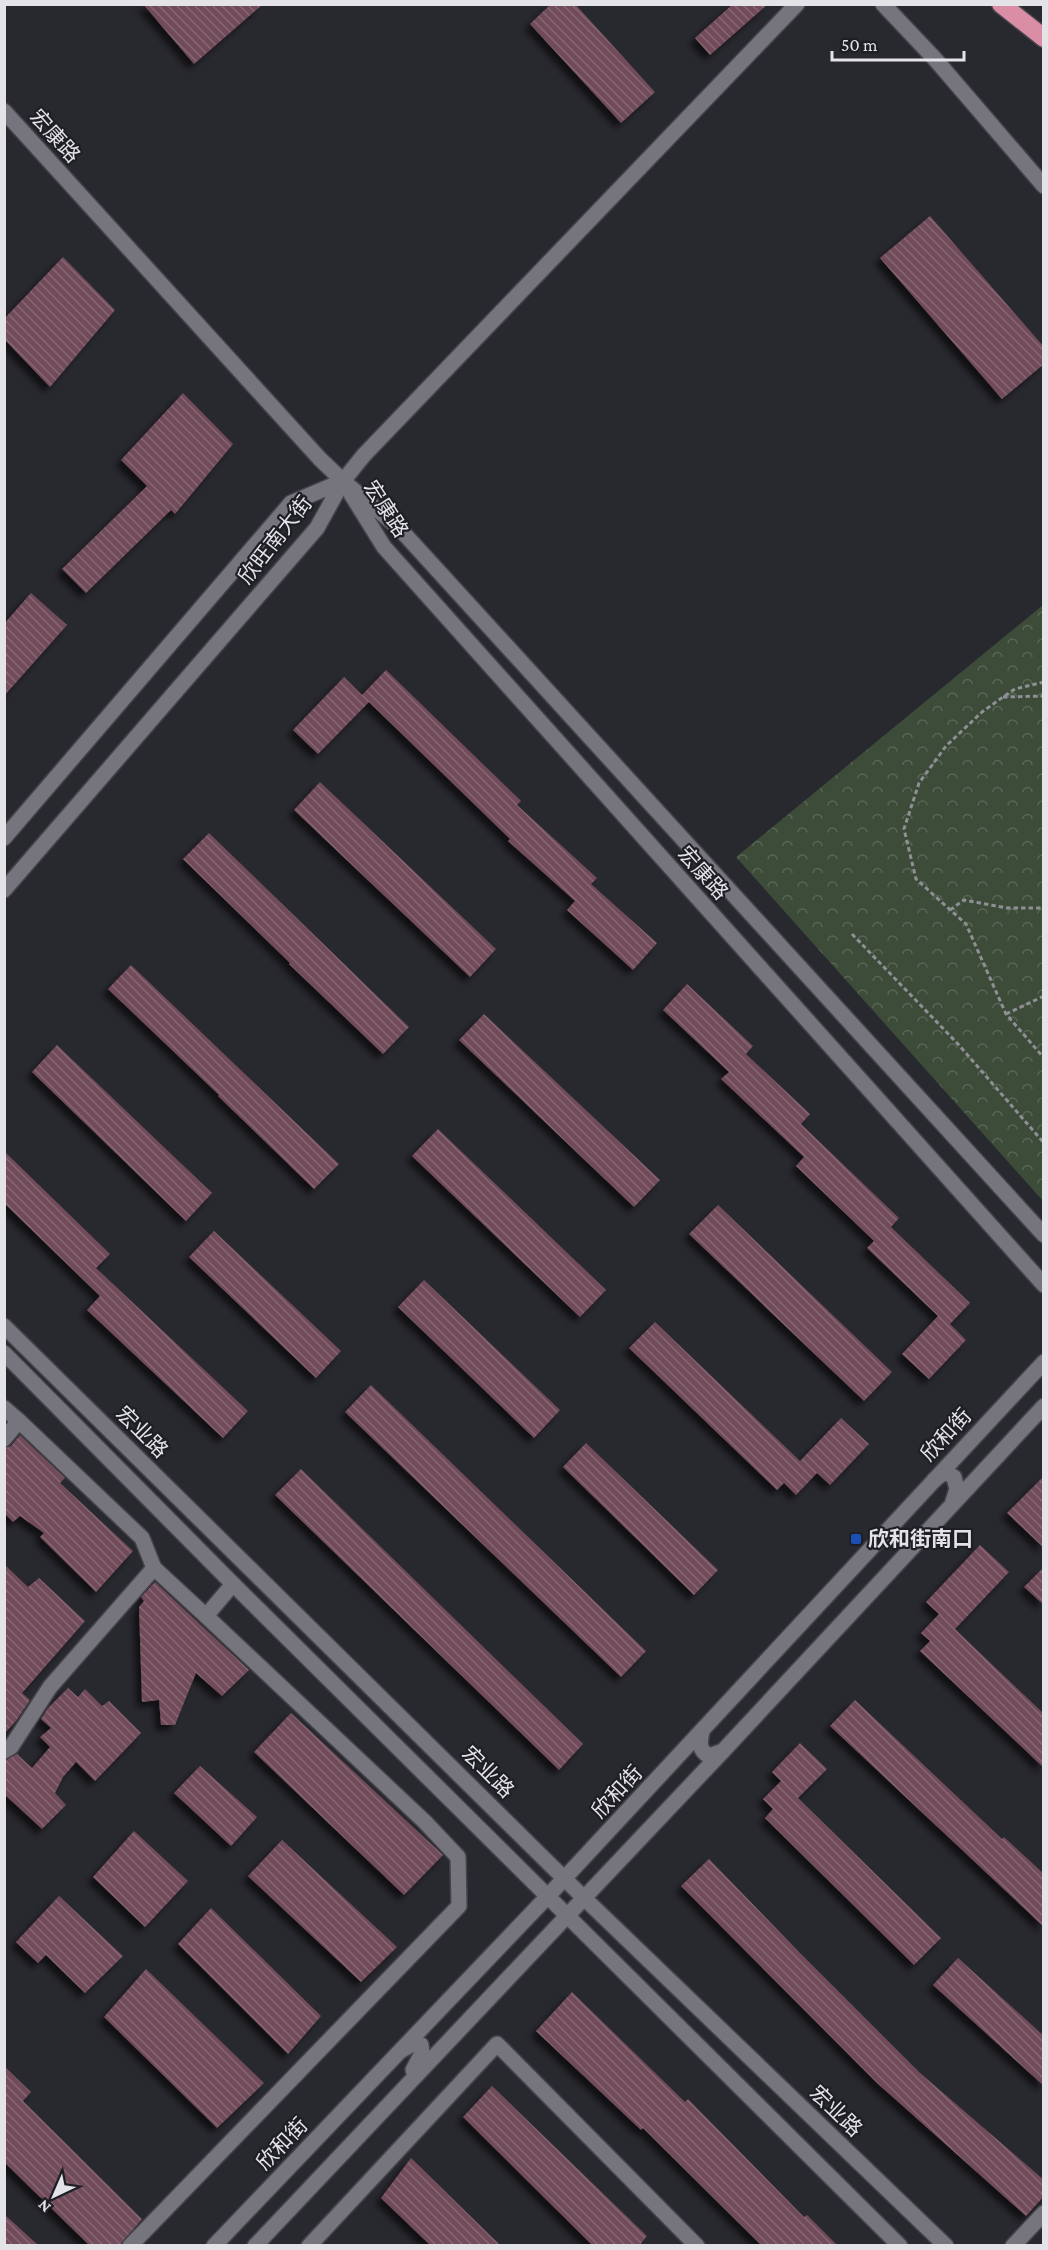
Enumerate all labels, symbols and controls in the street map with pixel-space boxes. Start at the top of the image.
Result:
scale bar [832,24,964,62]
text: 50 m [841,35,878,55]
street label: 宏康路 [25,105,85,167]
street label: 宏康路 [359,476,413,542]
street label: 欣旺南大街 [233,491,317,589]
street label: 宏康路 [673,842,733,904]
street label: 宏业路 [111,1401,173,1463]
street label: 欣和街 [916,1404,976,1466]
place label: 欣和街南口 [868,1527,973,1551]
marker: 欣和街南口 [849,1532,863,1546]
street label: 宏业路 [457,1741,519,1803]
street label: 欣和街 [587,1761,647,1823]
street label: 宏业路 [805,2080,867,2142]
street label: 欣和街 [251,2113,313,2175]
north arrow [24,2166,84,2226]
text: N [34,2196,54,2216]

